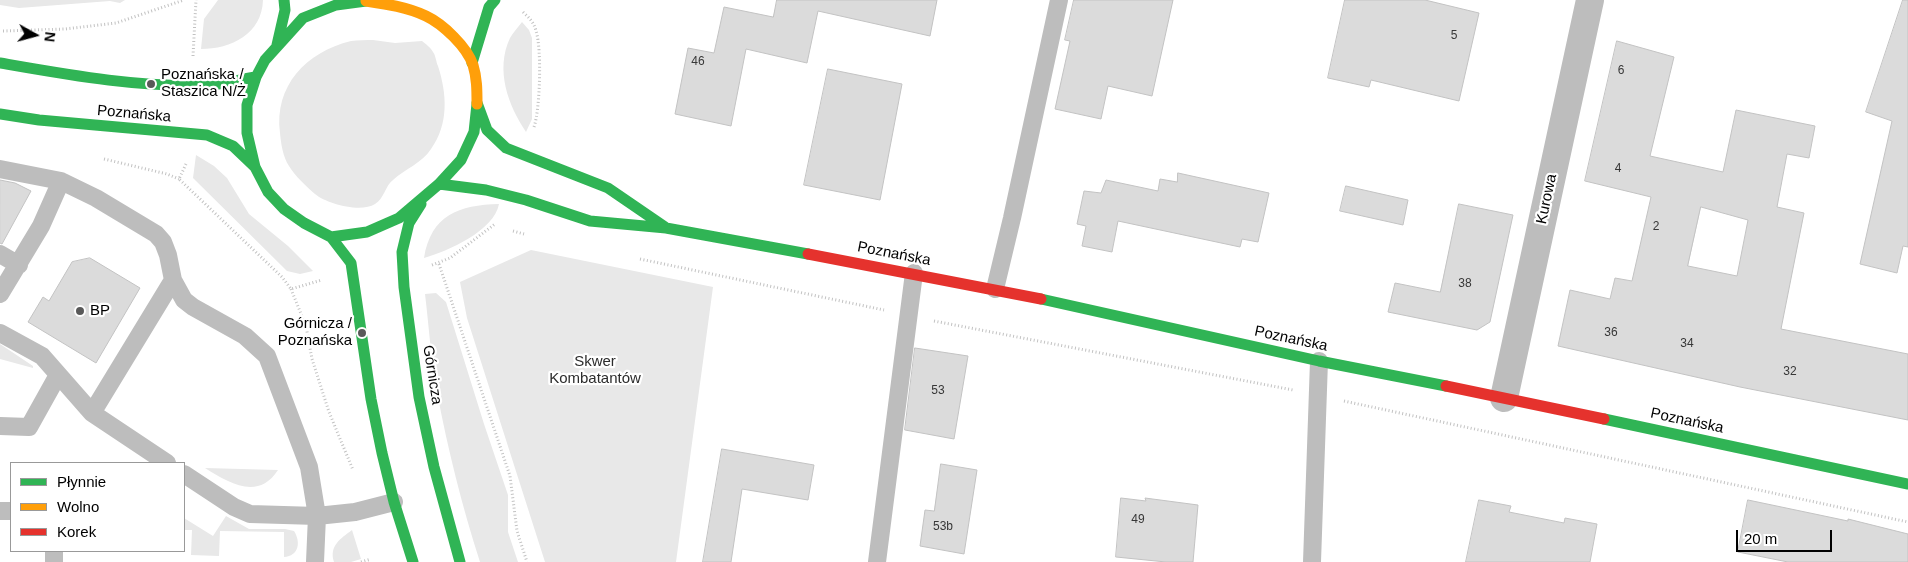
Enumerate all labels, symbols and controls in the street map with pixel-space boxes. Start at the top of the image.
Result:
north arrow [10,10,60,60]
house number: 5 [1451,29,1457,43]
text: N [41,31,58,43]
house number: 46 [691,55,705,69]
house number: 6 [1618,64,1624,78]
place label: Poznańska / Staszica N/Ż [161,66,246,101]
marker: Poznańska / Staszica N/Ż [145,78,157,90]
street label: Poznańska [96,102,172,126]
house number: 4 [1615,162,1621,176]
street label: Kurowa [1533,172,1561,226]
house number: 2 [1653,220,1659,234]
street label: Poznańska [856,238,932,270]
house number: 38 [1458,277,1472,291]
place label: BP [90,302,110,320]
marker: BP [74,305,86,317]
place label: Górnicza / Poznańska [278,315,352,350]
street label: Poznańska [1253,322,1329,356]
house number: 36 [1604,326,1618,340]
marker: Górnicza / Poznańska [356,327,368,339]
house number: 34 [1680,337,1694,351]
street label: Górnicza [418,344,446,406]
park label: Skwer Kombatantów [549,353,641,388]
house number: 32 [1783,365,1797,379]
house number: 53 [931,384,945,398]
street label: Poznańska [1649,404,1725,438]
legend [10,462,185,552]
text: Płynnie [57,473,106,490]
text: Wolno [57,498,99,515]
house number: 49 [1131,513,1145,527]
house number: 53b [933,520,953,534]
scale bar [1738,520,1834,552]
text: Korek [57,523,96,540]
text: 20 m [1744,530,1777,547]

